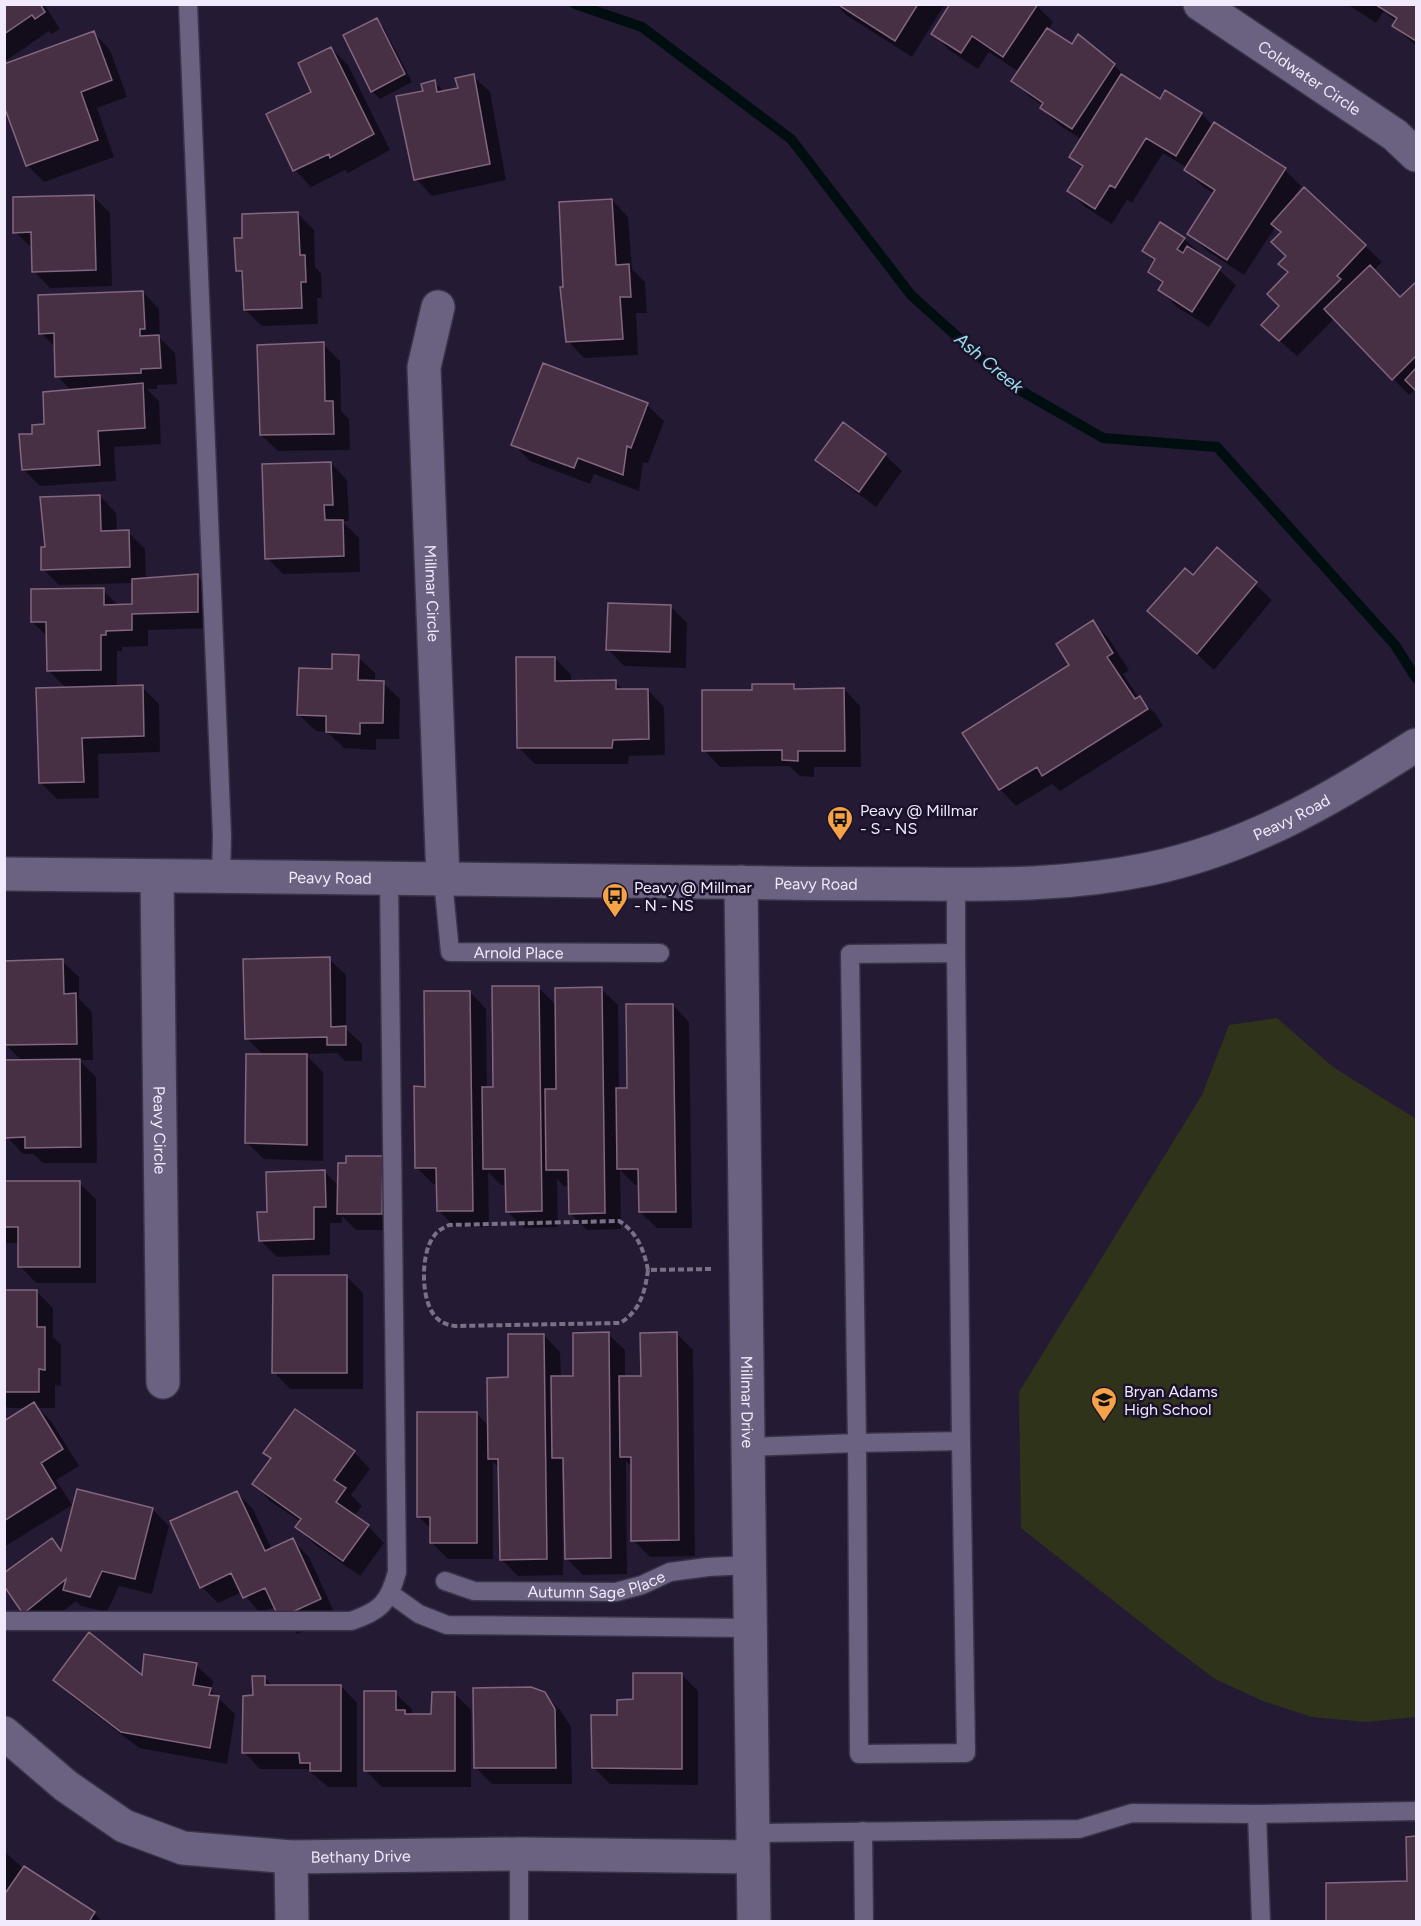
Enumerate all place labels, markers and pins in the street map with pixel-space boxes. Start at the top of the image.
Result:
place label: Peavy @ Millmar - S - NS [860,801,978,838]
bus stop icon: Peavy @ Millmar - S - NS [825,804,855,842]
place label: Peavy @ Millmar - N - NS [634,878,752,915]
bus stop icon: Peavy @ Millmar - N - NS [600,881,630,919]
place label: Bryan Adams High School [1124,1382,1218,1419]
school or university icon: Bryan Adams High School [1089,1385,1119,1423]

